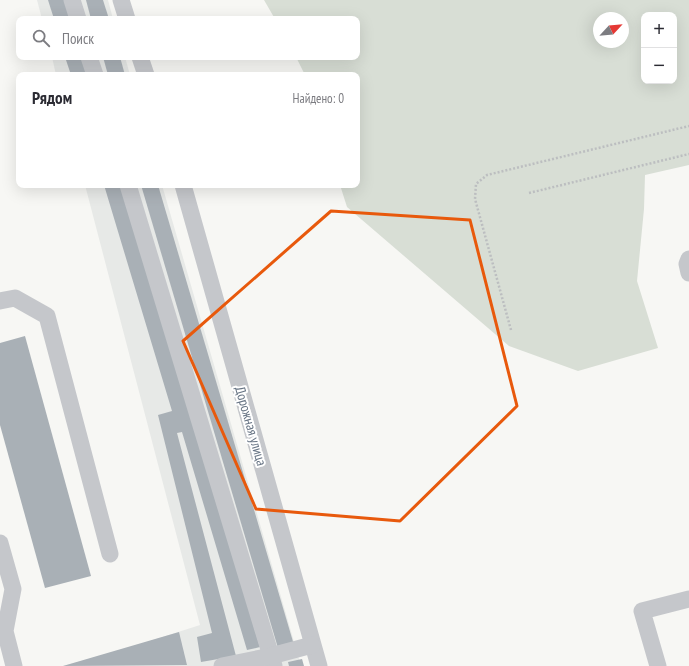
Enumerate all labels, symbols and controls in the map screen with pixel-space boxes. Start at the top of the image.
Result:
north arrow [593,12,629,48]
map controls [641,12,677,84]
button: + [641,12,677,48]
search box [16,16,360,60]
icon: search [30,27,52,49]
text: Поиск [62,29,94,48]
button: − [641,48,677,84]
text: Рядом [32,87,72,109]
text: Найдено: 0 [293,90,344,107]
street label: Дорожная улица [231,384,271,468]

